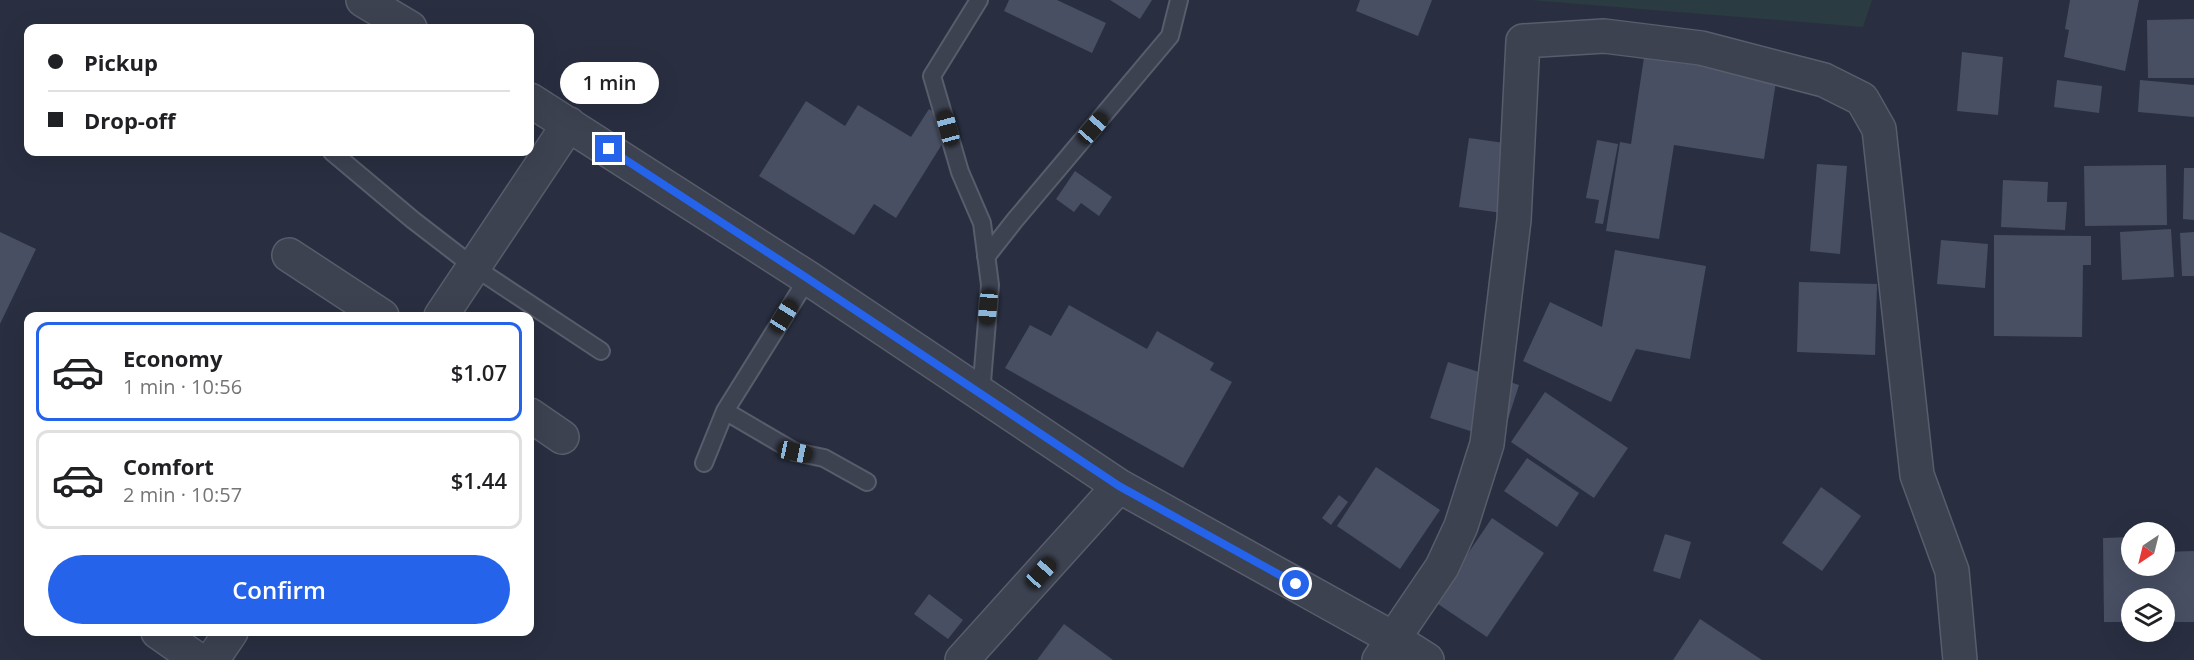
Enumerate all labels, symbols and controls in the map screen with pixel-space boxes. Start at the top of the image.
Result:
text: Pickup [84,47,158,77]
callout: 1 min [560,62,658,104]
text: 1 min [583,69,637,96]
text: Drop-off [84,105,176,135]
car [935,108,961,148]
car [1074,109,1112,147]
route end [595,135,622,162]
car [977,288,999,326]
car [767,296,801,336]
text: Economy [123,343,222,373]
icon: car [51,345,105,399]
text: $1.07 [451,357,507,387]
text: 1 min · 10:56 [123,373,242,400]
car [776,439,814,465]
text: Comfort [123,451,214,481]
icon: car [51,453,105,507]
text: $1.44 [451,465,507,495]
text: 2 min · 10:57 [123,481,242,508]
north arrow [2121,522,2175,576]
map controls [2121,522,2175,642]
car [1022,554,1060,592]
button: Confirm [48,555,510,624]
route start [1282,570,1309,597]
button: layers [2121,588,2175,642]

